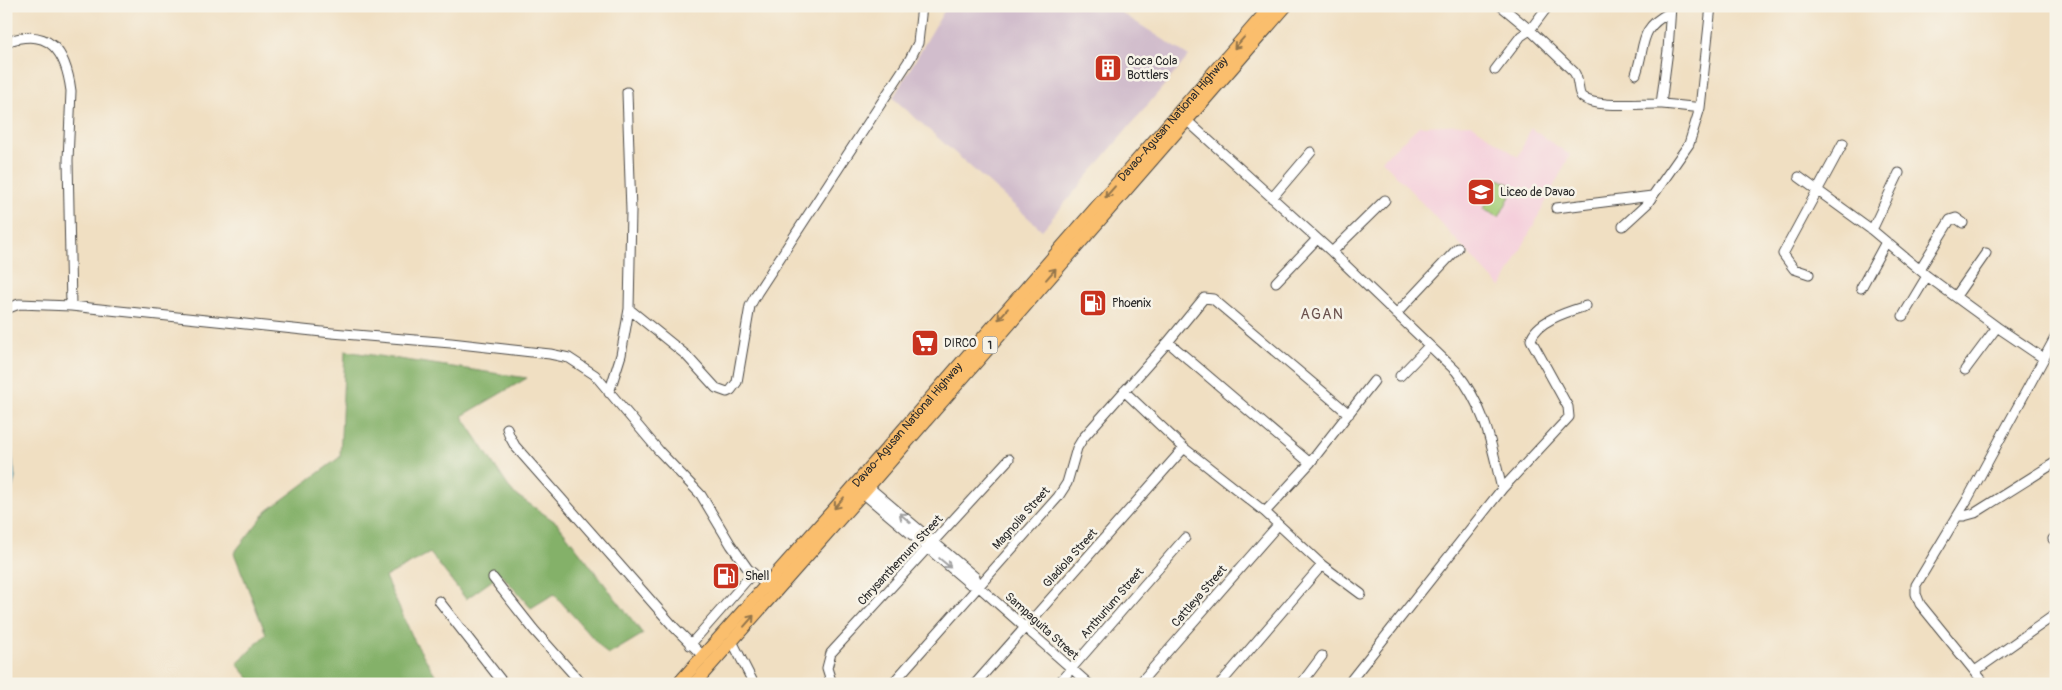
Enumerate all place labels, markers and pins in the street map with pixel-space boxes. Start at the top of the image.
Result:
building icon: Coca Cola Bottlers [1093,53,1123,83]
place label: Coca Cola Bottlers [1127,54,1178,83]
school or university icon: Liceo de Davao [1466,177,1496,207]
place label: Liceo de Davao [1500,185,1576,200]
fuel station icon: Phoenix [1078,288,1108,318]
place label: Phoenix [1112,296,1151,311]
supermarket icon: DIRCO [910,328,940,358]
place label: DIRCO [944,336,977,351]
fuel station icon: Shell [711,561,741,591]
place label: Shell [745,569,769,584]

